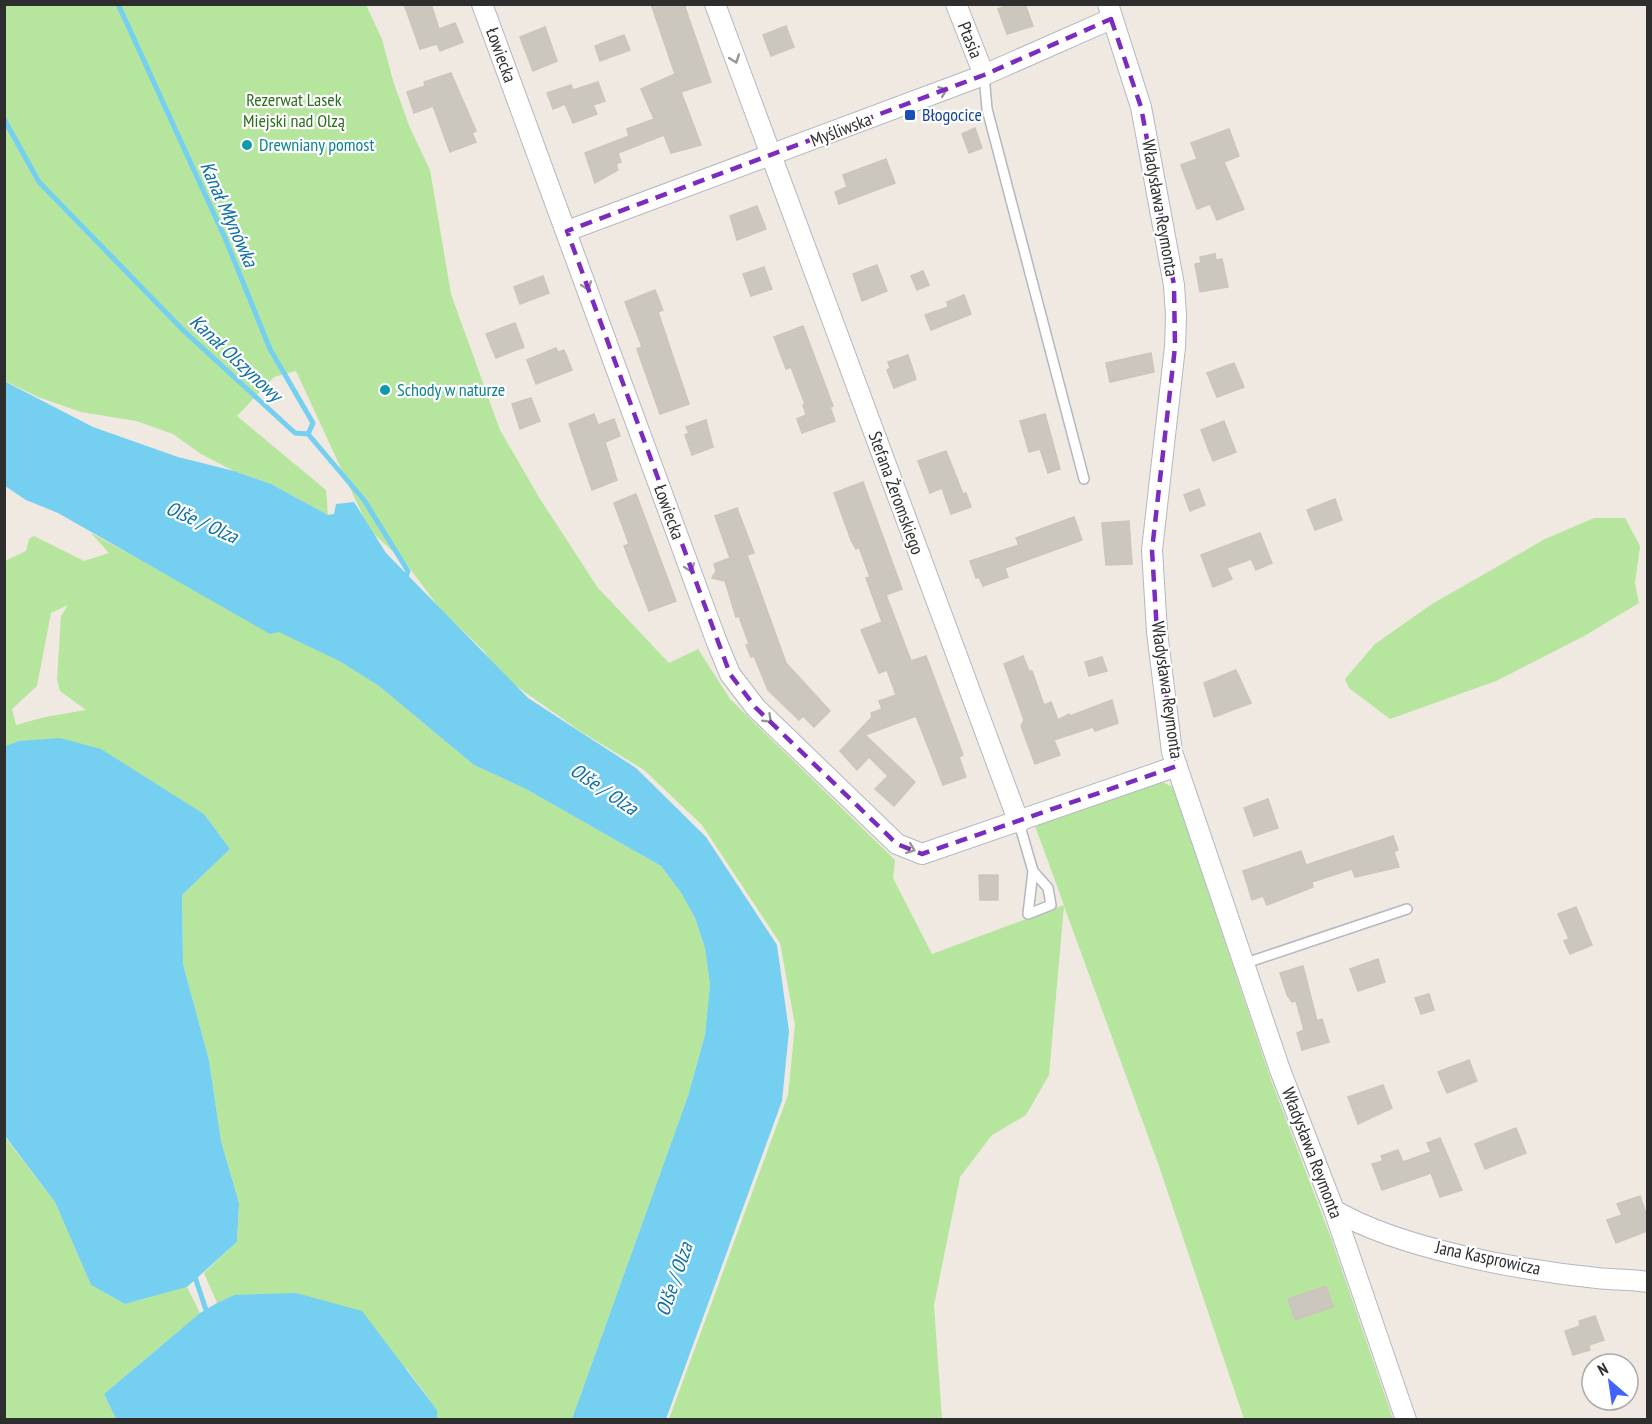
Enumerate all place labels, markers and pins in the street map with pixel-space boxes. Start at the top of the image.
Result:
place label: Błogocice [922,103,982,126]
marker: Błogocice [903,108,917,122]
place label: Drewniany pomost [259,133,374,156]
marker: Drewniany pomost [240,138,254,152]
place label: Schody w naturze [397,378,505,401]
marker: Schody w naturze [378,383,392,397]

